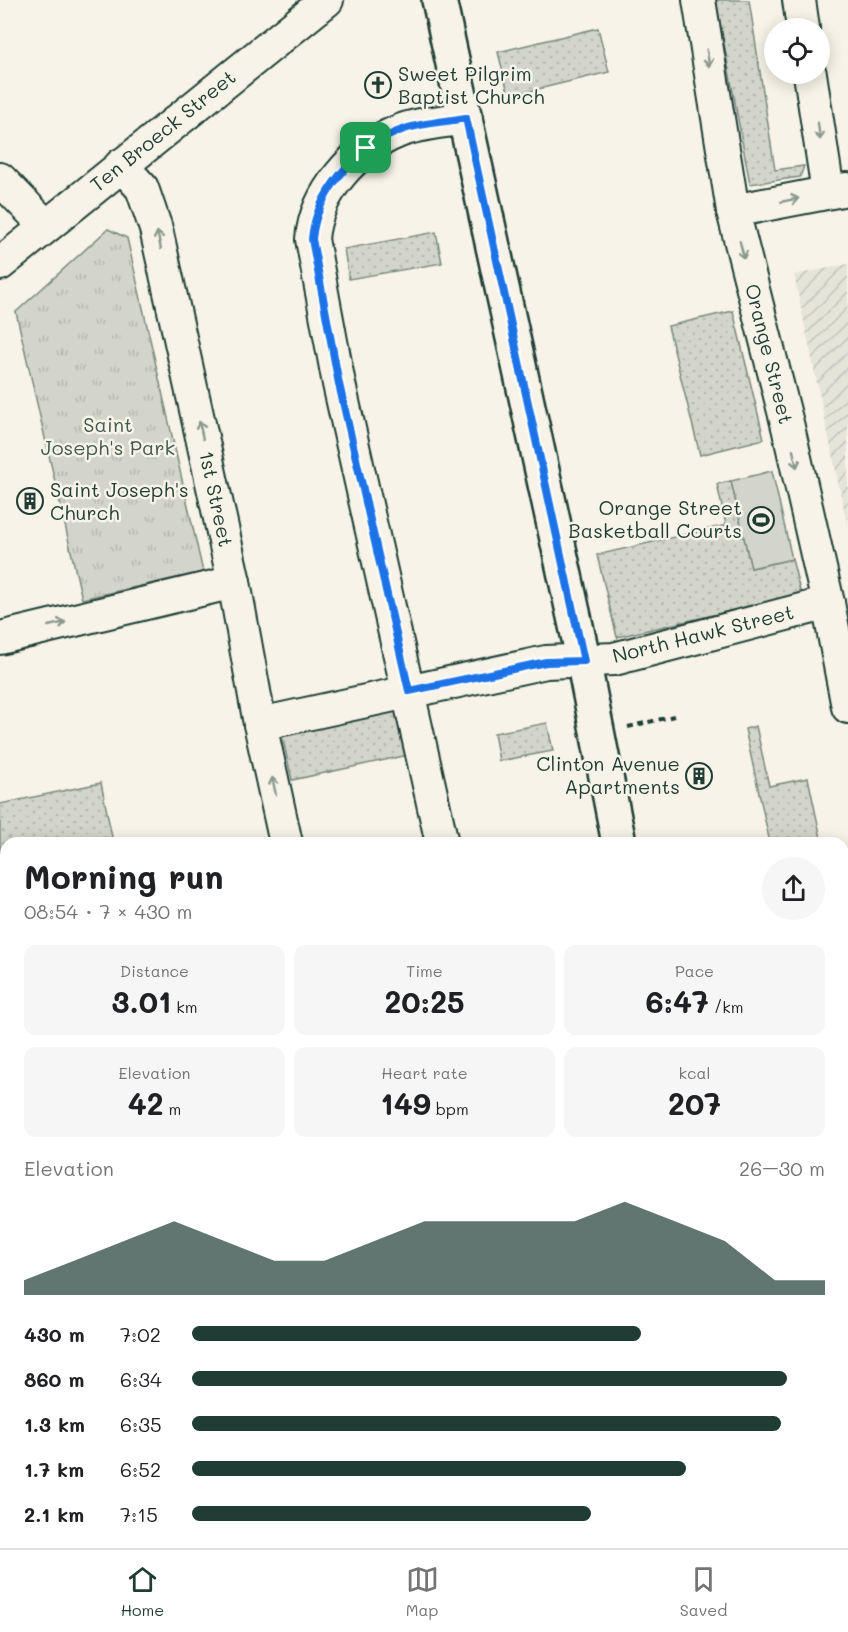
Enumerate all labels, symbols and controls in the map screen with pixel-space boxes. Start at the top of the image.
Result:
map controls [764,18,830,84]
button: locate [764,18,830,84]
one-way arrow [703,47,714,67]
place label: Sweet Pilgrim Baptist Church [398,60,545,109]
street label: Ten Broeck Street [84,63,241,197]
church icon: Sweet Pilgrim Baptist Church [363,70,393,100]
one-way arrow [813,121,824,141]
pin [340,122,391,173]
icon: arrive [349,131,382,164]
one-way arrow [780,193,799,205]
one-way arrow [153,231,164,250]
one-way arrow [737,240,749,259]
street label: Orange Street [740,281,800,427]
park label: Saint Joseph's Park [41,411,175,460]
one-way arrow [195,421,206,441]
street label: 1st Street [194,448,240,549]
one-way arrow [790,449,802,468]
place label: Saint Joseph's Church [50,476,189,525]
building icon: Saint Joseph's Church [15,486,45,516]
place label: Orange Street Basketball Courts [568,494,742,543]
sports icon: Orange Street Basketball Courts [746,505,776,535]
street label: North Hawk Street [609,598,796,668]
one-way arrow [47,618,66,630]
place label: Clinton Avenue Apartments [536,750,680,799]
building icon: Clinton Avenue Apartments [684,761,714,791]
one-way arrow [268,777,279,796]
text: Morning run [24,854,224,897]
button: share [762,857,825,920]
text: 08:54 · 7 × 430 m [24,898,192,924]
text: Distance [120,960,189,981]
text: Time [406,960,443,981]
text: Pace [675,960,714,981]
text: 3.01 [111,981,171,1021]
text: 20:25 [385,981,464,1021]
text: 6:47 [645,981,709,1021]
text: km [171,996,198,1017]
text: /km [709,996,744,1017]
text: Elevation [119,1062,190,1083]
text: Heart rate [381,1062,468,1083]
text: kcal [679,1062,710,1083]
text: 42 [128,1083,163,1123]
text: 149 [380,1083,431,1123]
text: 207 [668,1083,721,1123]
text: m [163,1098,181,1119]
text: bpm [431,1098,469,1119]
text: Elevation [24,1155,114,1181]
text: 26–30 m [739,1155,825,1181]
text: 430 m [24,1321,85,1347]
text: 7:02 [120,1321,161,1347]
text: 860 m [24,1366,84,1392]
text: 6:34 [120,1366,162,1392]
text: 1.3 km [24,1411,85,1437]
text: 6:35 [120,1411,162,1437]
text: 1.7 km [24,1456,84,1482]
text: 6:52 [120,1456,161,1482]
text: 2.1 km [24,1501,84,1527]
text: 7:15 [120,1501,158,1527]
tab: Home [121,1563,164,1620]
tab: Map [406,1563,439,1620]
tab: Saved [680,1563,727,1620]

